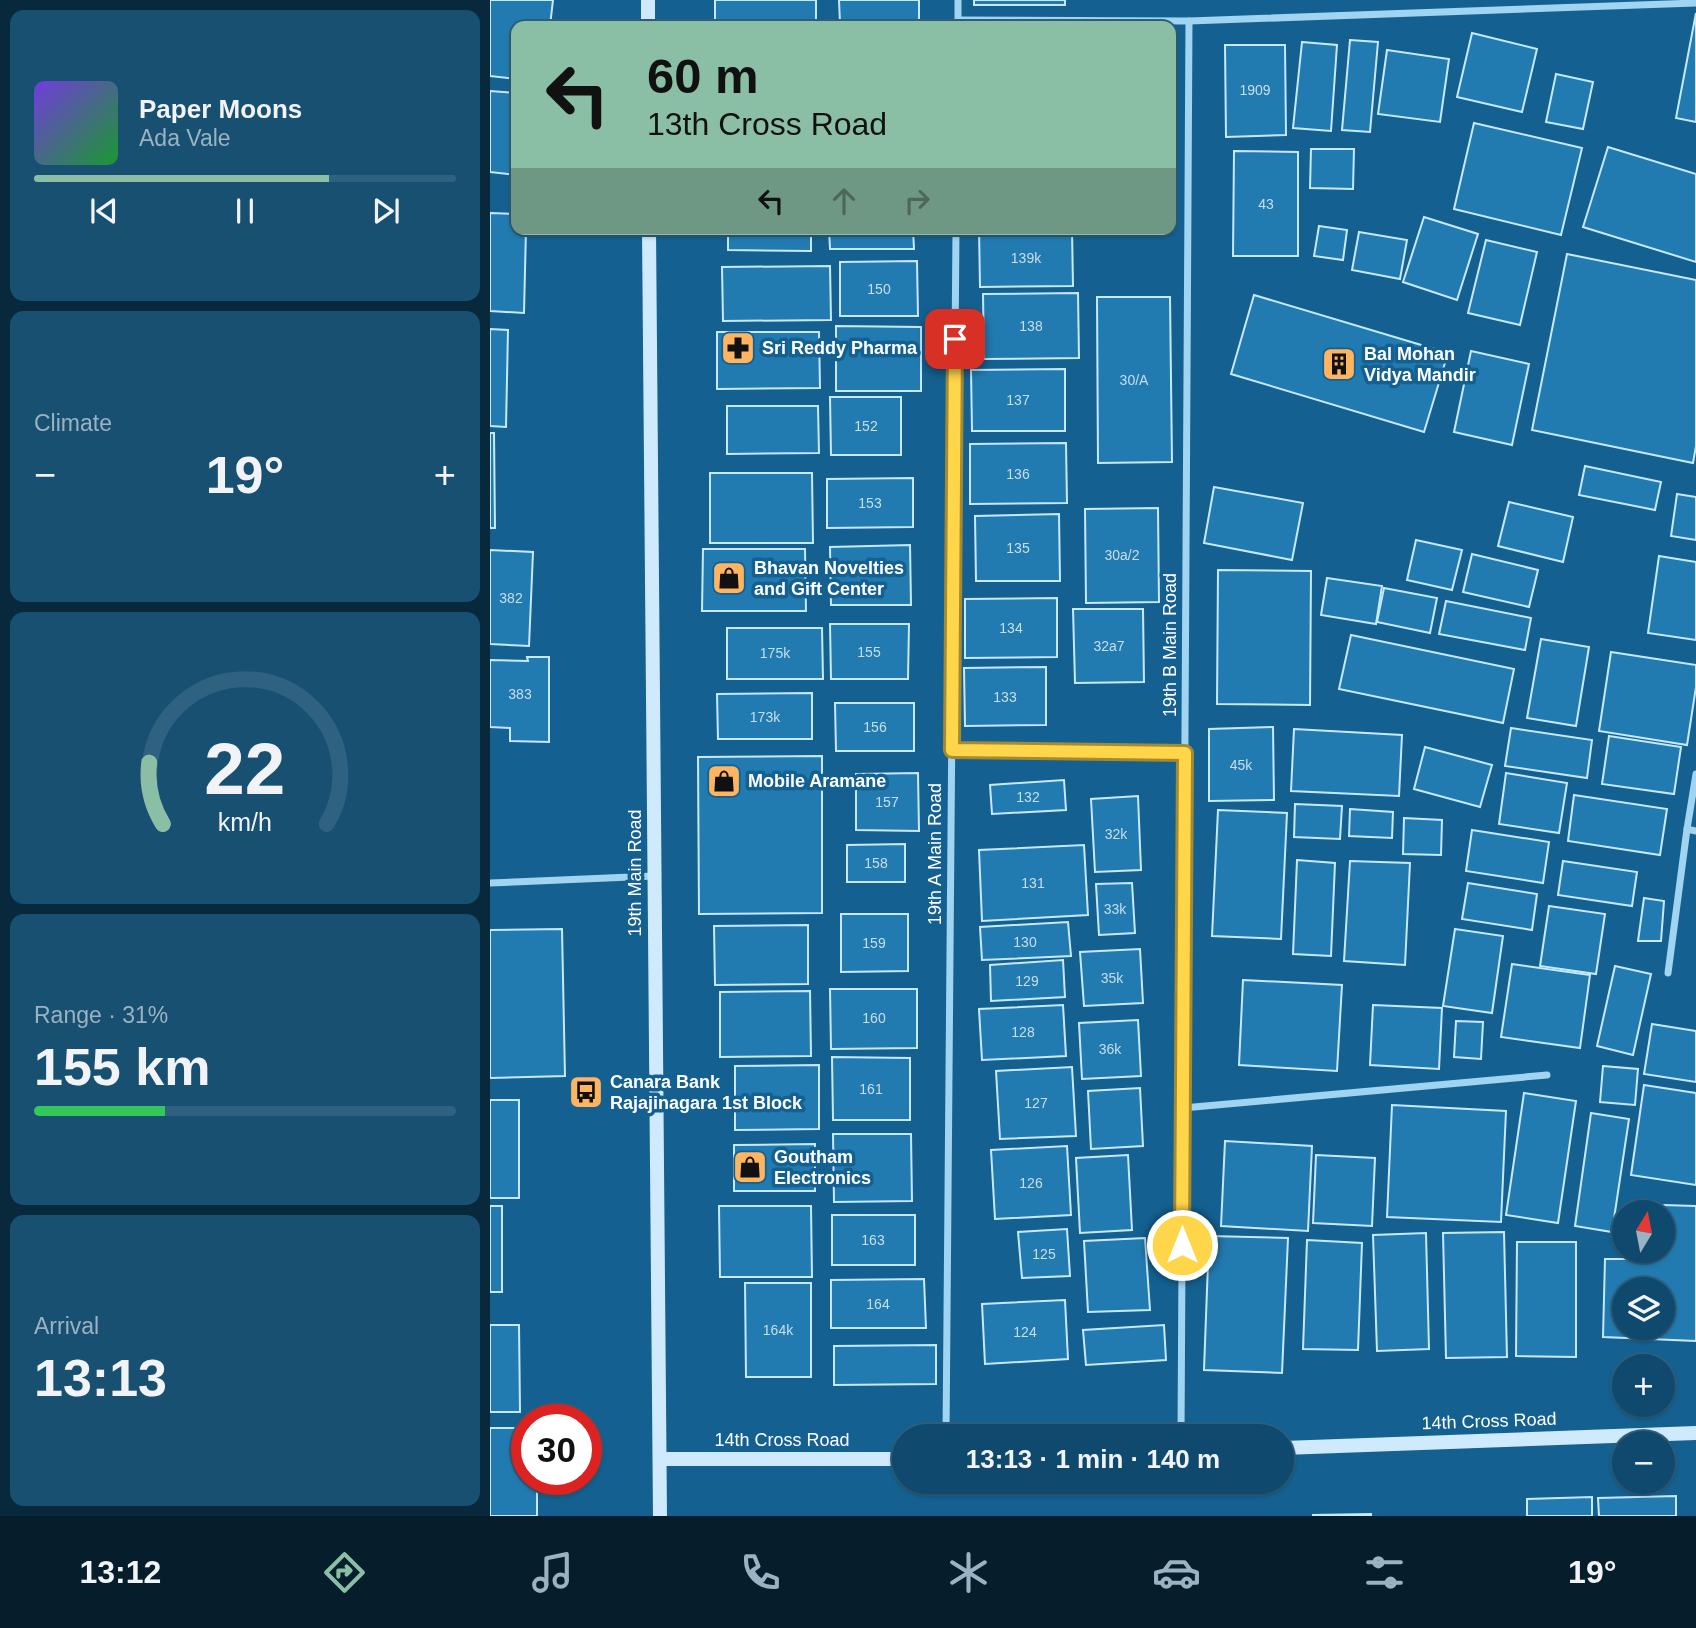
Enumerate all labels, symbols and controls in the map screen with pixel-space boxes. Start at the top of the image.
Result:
icon: left [532,49,623,140]
text: 60 m [647,49,759,103]
house number: 1909 [1239,82,1271,98]
text: Paper Moons [139,94,302,124]
text: 13th Cross Road [647,106,887,142]
text: Ada Vale [139,125,231,151]
icon: left [752,182,790,220]
icon: ahead [825,182,863,220]
icon: right [898,182,936,220]
icon: previous [85,192,123,230]
icon: pause [226,192,264,230]
icon: next [367,192,405,230]
house number: 43 [1258,196,1274,212]
house number: 139k [1011,250,1042,266]
house number: 150 [867,281,891,297]
pin [925,309,985,369]
house number: 138 [1019,318,1043,334]
icon: arrive [936,320,974,358]
pharmacy icon: Sri Reddy Pharma [719,329,757,367]
place label: Sri Reddy Pharma [762,338,918,358]
place label: Bal Mohan Vidya Mandir [1364,344,1476,385]
building icon: Bal Mohan Vidya Mandir [1320,345,1358,383]
house number: 30/A [1120,372,1149,388]
house number: 137 [1006,392,1030,408]
text: Climate [34,410,112,436]
house number: 152 [854,418,878,434]
text: 19° [206,446,284,504]
text: − [34,454,56,496]
text: + [434,454,456,496]
house number: 136 [1006,466,1030,482]
house number: 153 [858,495,882,511]
house number: 135 [1006,540,1030,556]
house number: 30a/2 [1104,547,1140,563]
place label: Bhavan Novelties and Gift Center [754,558,904,599]
shop icon: Bhavan Novelties and Gift Center [710,559,748,597]
street label: 19th B Main Road [1160,573,1180,717]
house number: 382 [499,590,523,606]
house number: 134 [999,620,1023,636]
house number: 32a7 [1093,638,1125,654]
house number: 155 [857,644,881,660]
house number: 175k [760,645,791,661]
house number: 383 [508,686,532,702]
house number: 133 [993,689,1017,705]
house number: 173k [750,709,781,725]
house number: 156 [863,719,887,735]
text: 22 [205,728,285,809]
house number: 45k [1230,757,1253,773]
shop icon: Mobile Aramane [705,762,743,800]
place label: Mobile Aramane [748,771,886,791]
street label: 19th A Main Road [925,783,945,925]
house number: 132 [1016,789,1040,805]
house number: 157 [875,794,899,810]
text: km/h [218,808,272,836]
street label: 19th Main Road [625,809,645,937]
house number: 32k [1105,826,1128,842]
house number: 158 [864,855,888,871]
house number: 131 [1021,875,1045,891]
house number: 33k [1104,901,1127,917]
house number: 130 [1013,934,1037,950]
house number: 159 [862,935,886,951]
house number: 35k [1101,970,1124,986]
house number: 129 [1015,973,1039,989]
text: Range · 31% [34,1002,168,1028]
house number: 160 [862,1010,886,1026]
house number: 128 [1011,1024,1035,1040]
text: 155 km [34,1038,210,1096]
house number: 36k [1099,1041,1122,1057]
place label: Canara Bank Rajajinagara 1st Block [610,1072,803,1113]
bus stop icon: Canara Bank Rajajinagara 1st Block [567,1073,605,1111]
house number: 161 [859,1081,883,1097]
house number: 127 [1024,1095,1048,1111]
place label: Goutham Electronics [774,1147,871,1188]
shop icon: Goutham Electronics [731,1148,769,1186]
house number: 126 [1019,1175,1043,1191]
north arrow [1612,1200,1675,1264]
map controls [1612,1200,1675,1494]
position arrow [1145,1208,1219,1282]
house number: 163 [861,1232,885,1248]
house number: 125 [1032,1246,1056,1262]
button: layers [1612,1277,1675,1340]
house number: 164 [866,1296,890,1312]
text: Arrival [34,1313,99,1339]
house number: 164k [763,1322,794,1338]
house number: 124 [1013,1324,1037,1340]
text: 13:13 [34,1349,167,1407]
button: + [1612,1354,1675,1417]
speed limit sign: 30 [511,1404,602,1495]
street label: 14th Cross Road [1421,1409,1557,1433]
street label: 14th Cross Road [714,1430,850,1450]
button: − [1612,1431,1675,1494]
text: 13:13 · 1 min · 140 m [966,1444,1220,1474]
icon: directions [320,1548,369,1597]
icon: music [528,1548,577,1597]
icon: phone [736,1548,785,1597]
icon: climate [944,1548,993,1597]
icon: car [1152,1548,1201,1597]
icon: filters [1360,1548,1409,1597]
text: 13:12 [79,1554,161,1590]
text: 19° [1568,1554,1617,1590]

